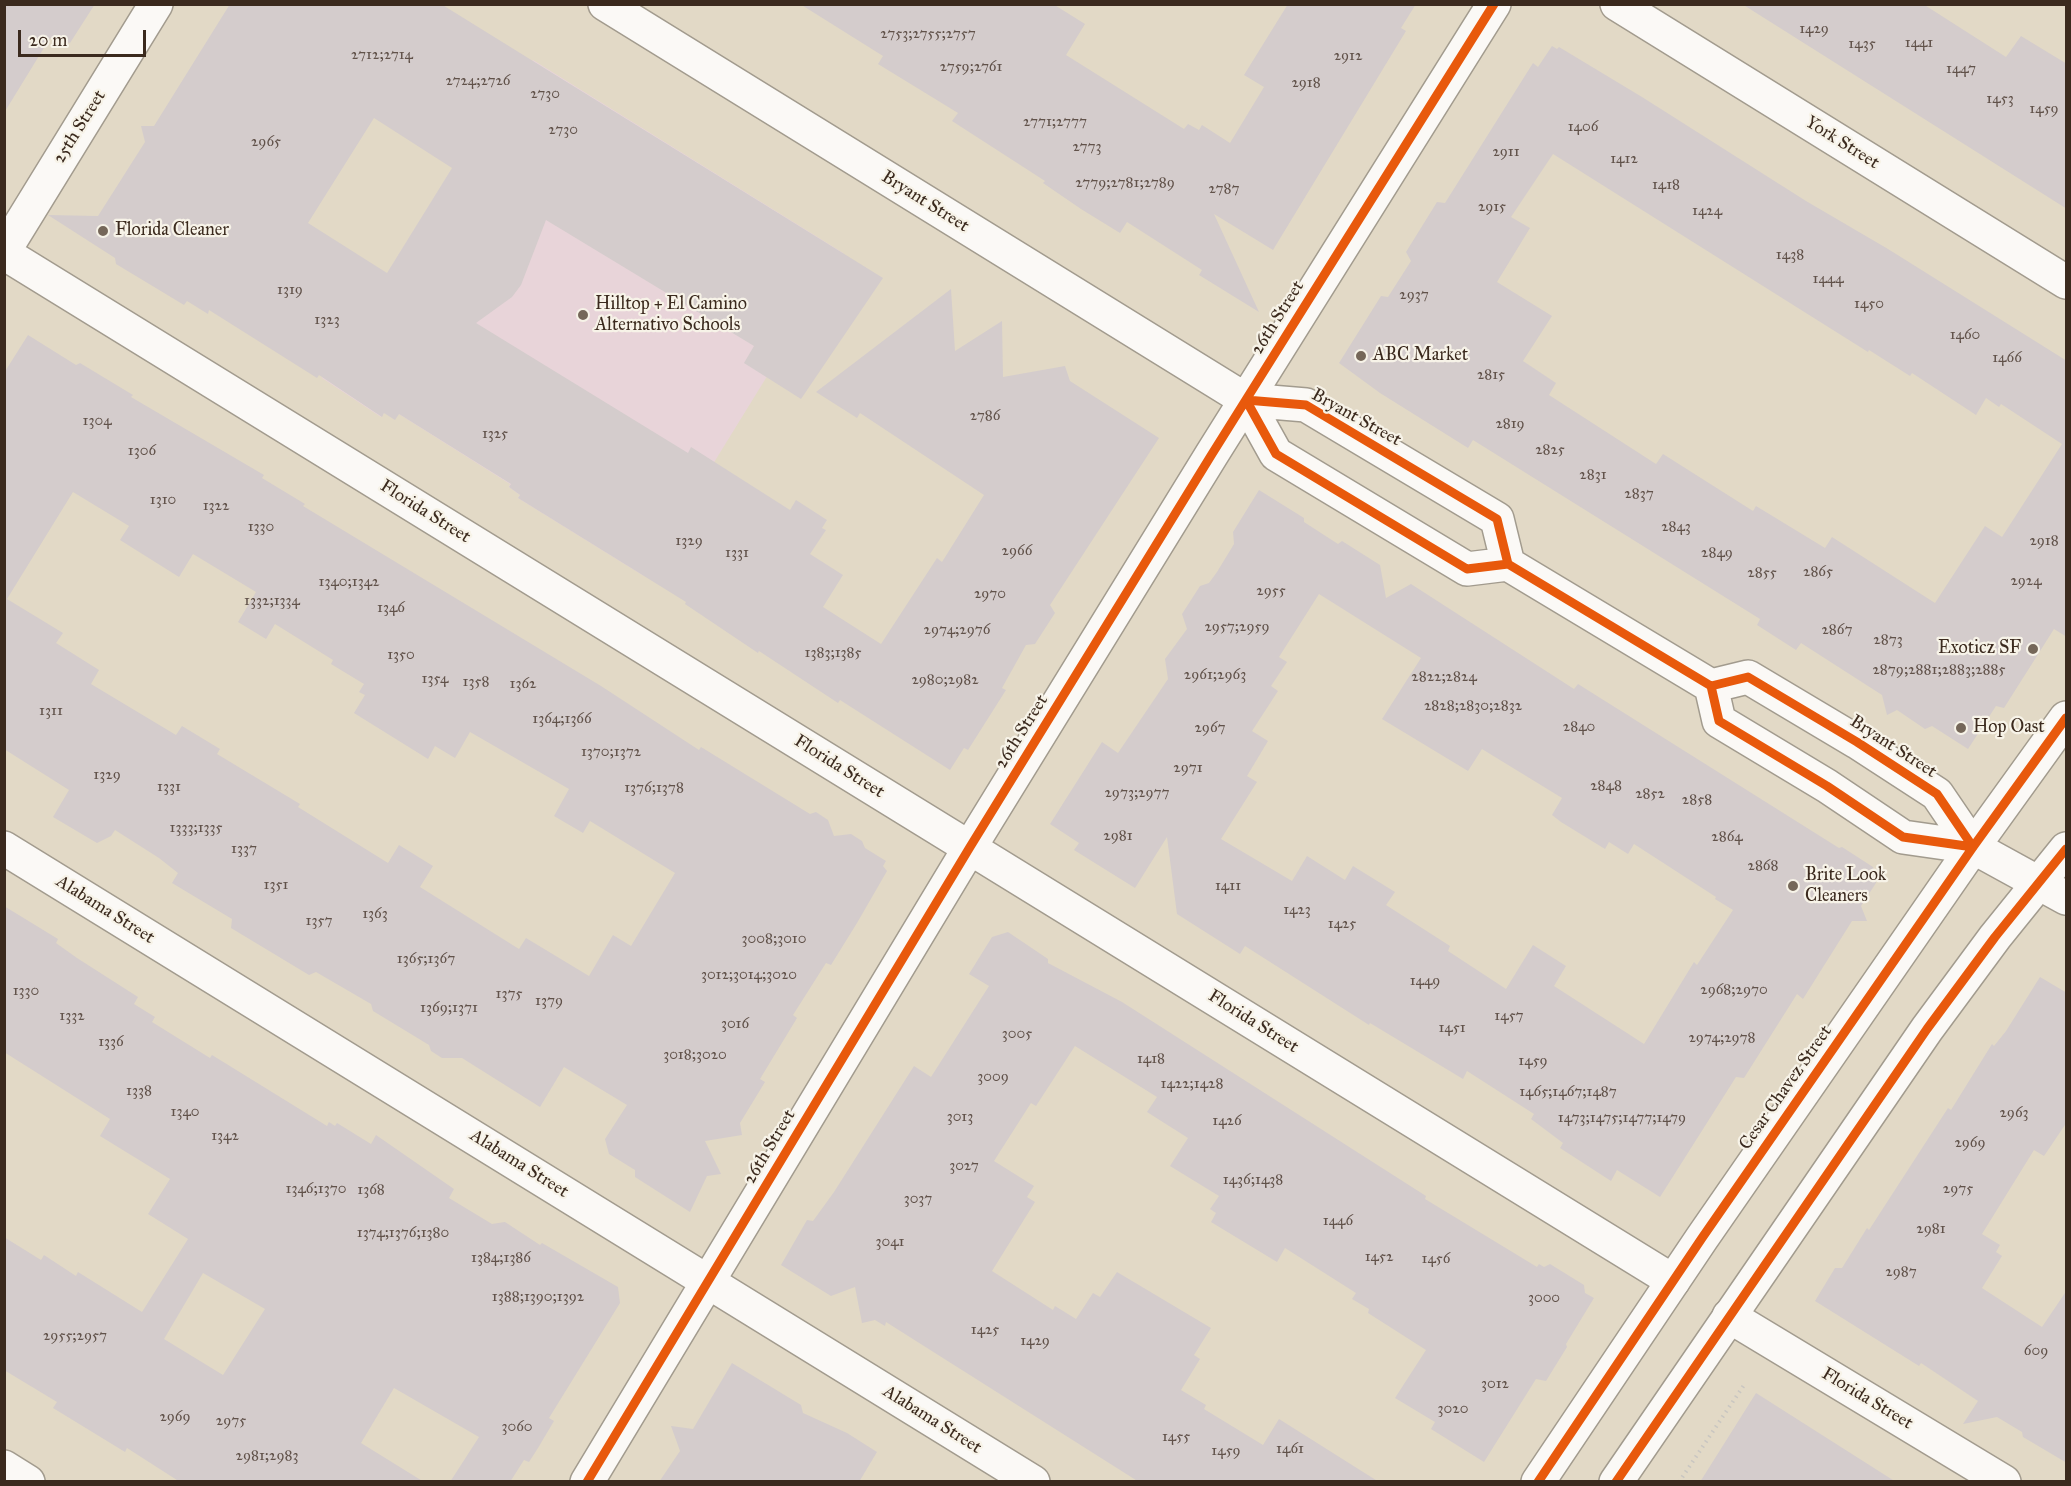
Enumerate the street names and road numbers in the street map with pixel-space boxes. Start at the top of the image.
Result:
street label: 25th Street [49,86,111,168]
street label: York Street [1801,112,1883,174]
street label: Bryant Street [877,167,973,237]
street label: 26th Street [1247,277,1309,359]
street label: Bryant Street [1307,385,1405,451]
street label: Florida Street [376,476,474,548]
street label: 26th Street [991,691,1053,773]
street label: Bryant Street [1846,711,1940,783]
street label: Florida Street [790,731,888,803]
street label: Alabama Street [52,871,158,949]
street label: Florida Street [1204,986,1302,1058]
street label: Cesar Chavez Street [1735,1022,1837,1154]
street label: 26th Street [739,1106,801,1188]
street label: Alabama Street [466,1125,572,1203]
street label: Florida Street [1817,1363,1917,1435]
street label: Alabama Street [879,1381,985,1459]

